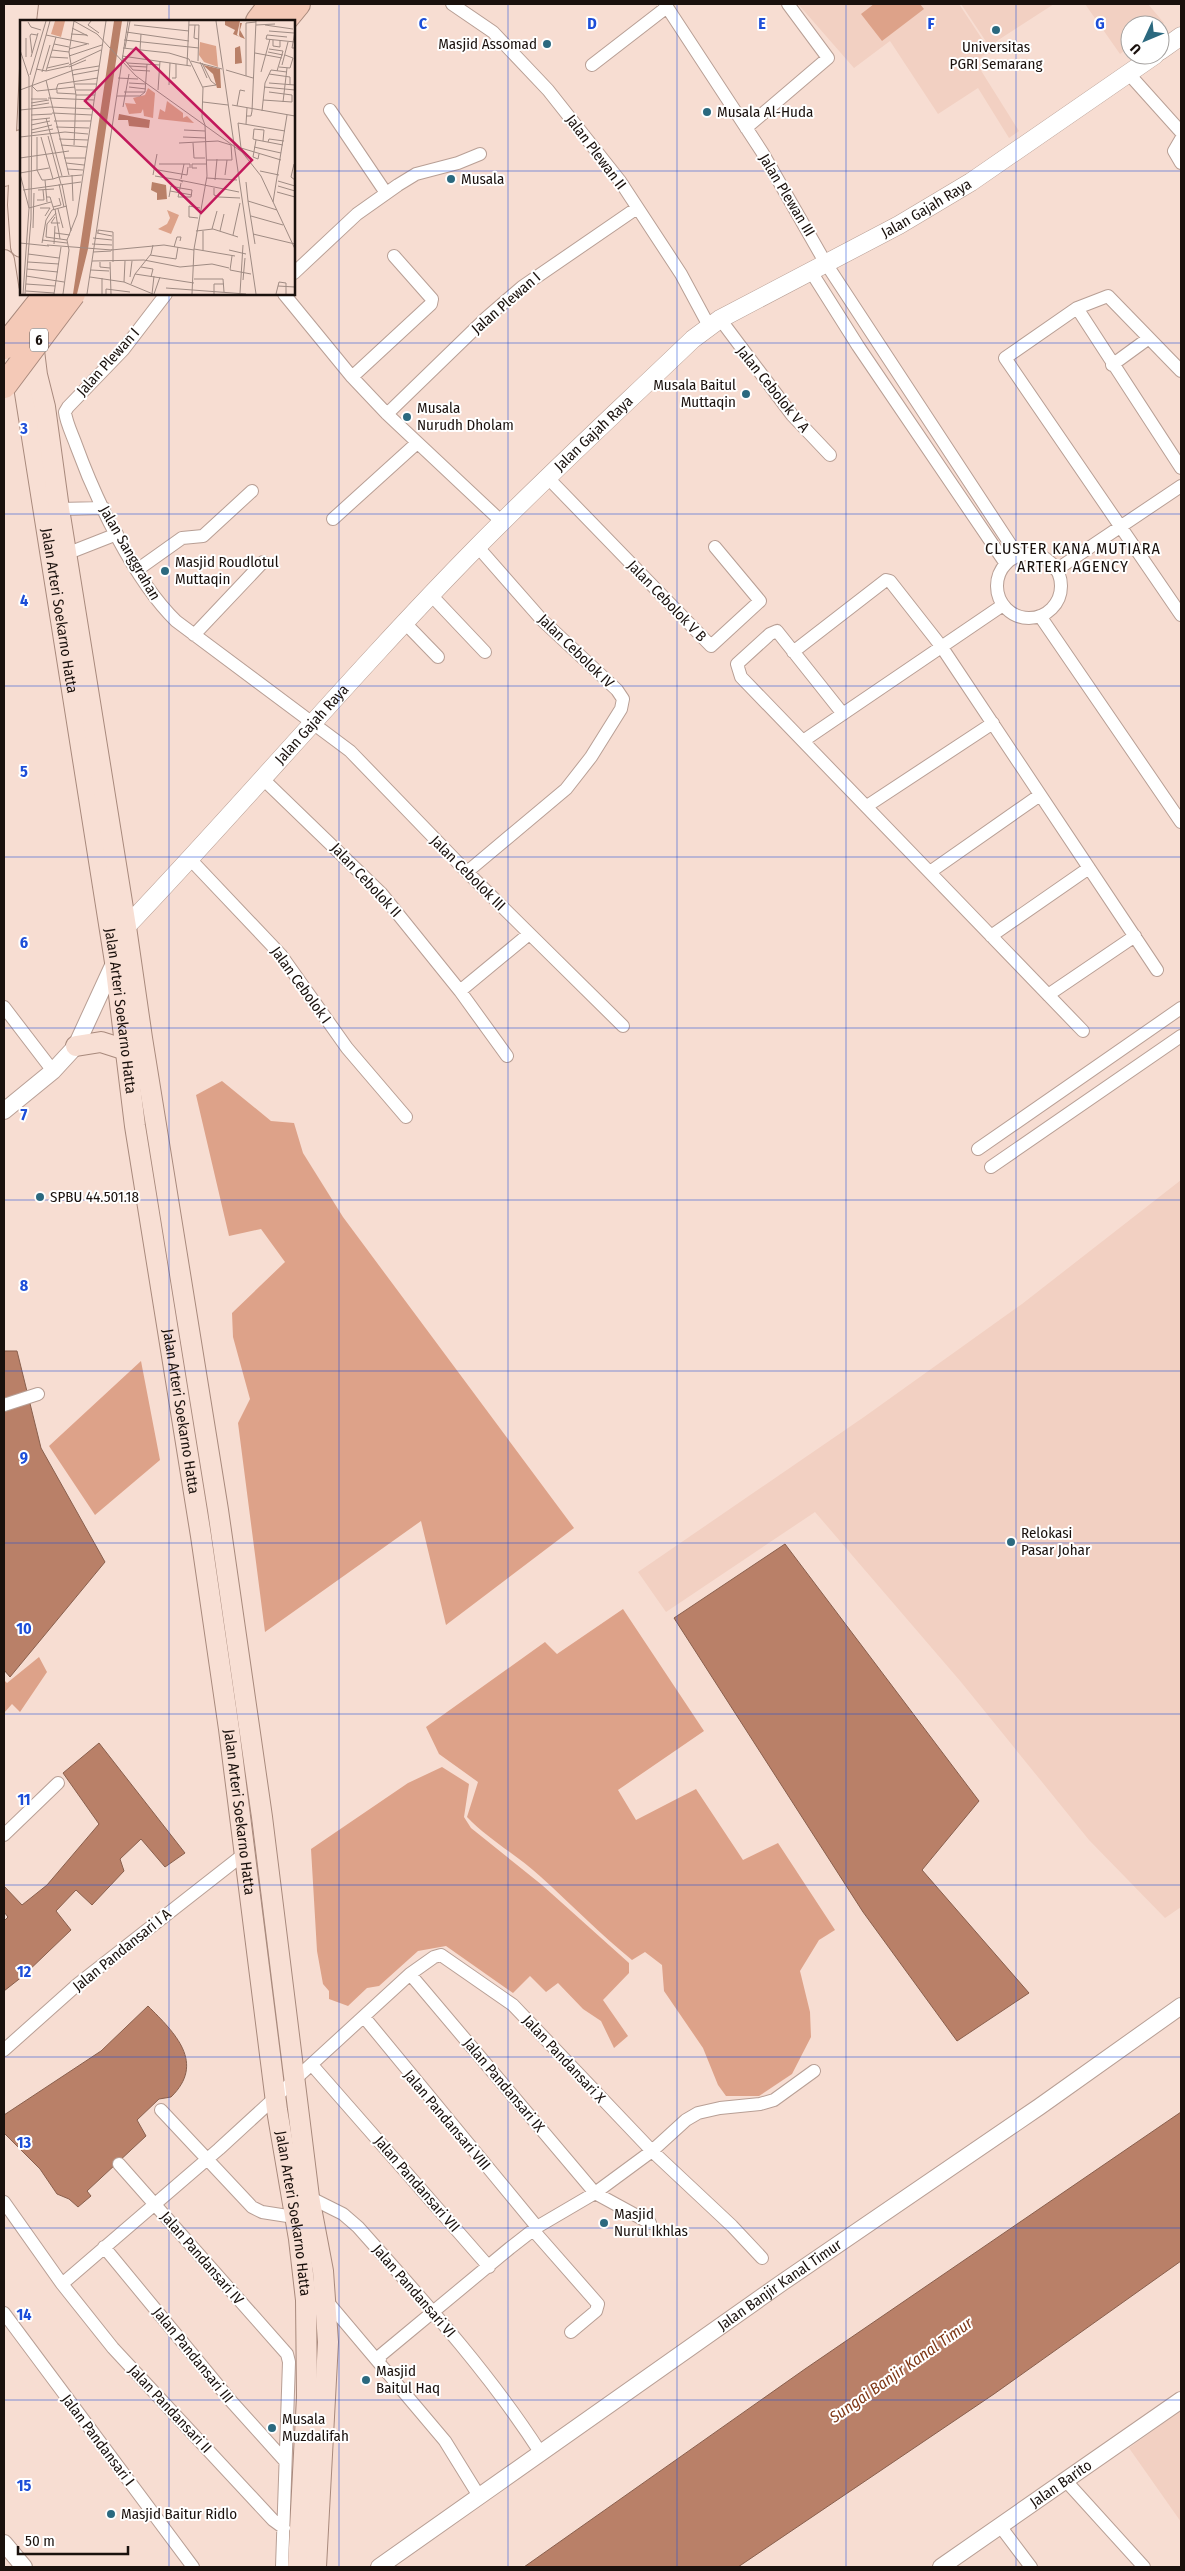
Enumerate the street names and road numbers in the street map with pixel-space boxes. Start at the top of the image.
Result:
street label: Jalan Plewan II [562,111,630,193]
street label: Jalan Plewan III [755,150,819,240]
street label: Jalan Gajah Raya [878,175,975,242]
street label: Jalan Plewan I [468,268,544,338]
street label: Jalan Plewan I [73,324,143,400]
road number: 6 [30,328,48,352]
street label: Jalan Cebolok V A [733,342,813,436]
street label: Jalan Gajah Raya [551,392,637,475]
street label: Jalan Sanggrahan [96,503,164,603]
street label: Jalan Arteri Soekarno Hatta [38,527,81,694]
street label: Jalan Cebolok V B [624,557,710,645]
street label: Jalan Cebolok IV [534,610,618,692]
street label: Jalan Gajah Raya [271,681,352,768]
street label: Jalan Cebolok III [427,832,509,914]
street label: Jalan Cebolok II [327,839,405,921]
street label: Jalan Arteri Soekarno Hatta [101,927,140,1095]
street label: Jalan Cebolok I [267,943,335,1027]
street label: Jalan Arteri Soekarno Hatta [159,1328,203,1495]
street label: Jalan Arteri Soekarno Hatta [220,1728,259,1896]
street label: Jalan Pandansari I A [69,1905,175,1995]
street label: Jalan Pandansari X [519,2012,610,2107]
street label: Jalan Pandansari IX [459,2034,549,2136]
street label: Jalan Pandansari VIII [400,2066,494,2174]
street label: Jalan Arteri Soekarno Hatta [272,2130,314,2297]
street label: Jalan Pandansari VII [370,2132,464,2236]
street label: Jalan Pandansari IV [157,2208,248,2308]
street label: Jalan Banjir Kanal Timur [714,2235,846,2334]
street label: Jalan Pandansari VI [369,2241,459,2341]
street label: Jalan Pandansari III [149,2304,237,2406]
street label: Jalan Pandansari II [125,2361,215,2457]
street label: Jalan Pandansari I [58,2391,138,2489]
street label: Jalan Barito [1026,2456,1095,2511]

